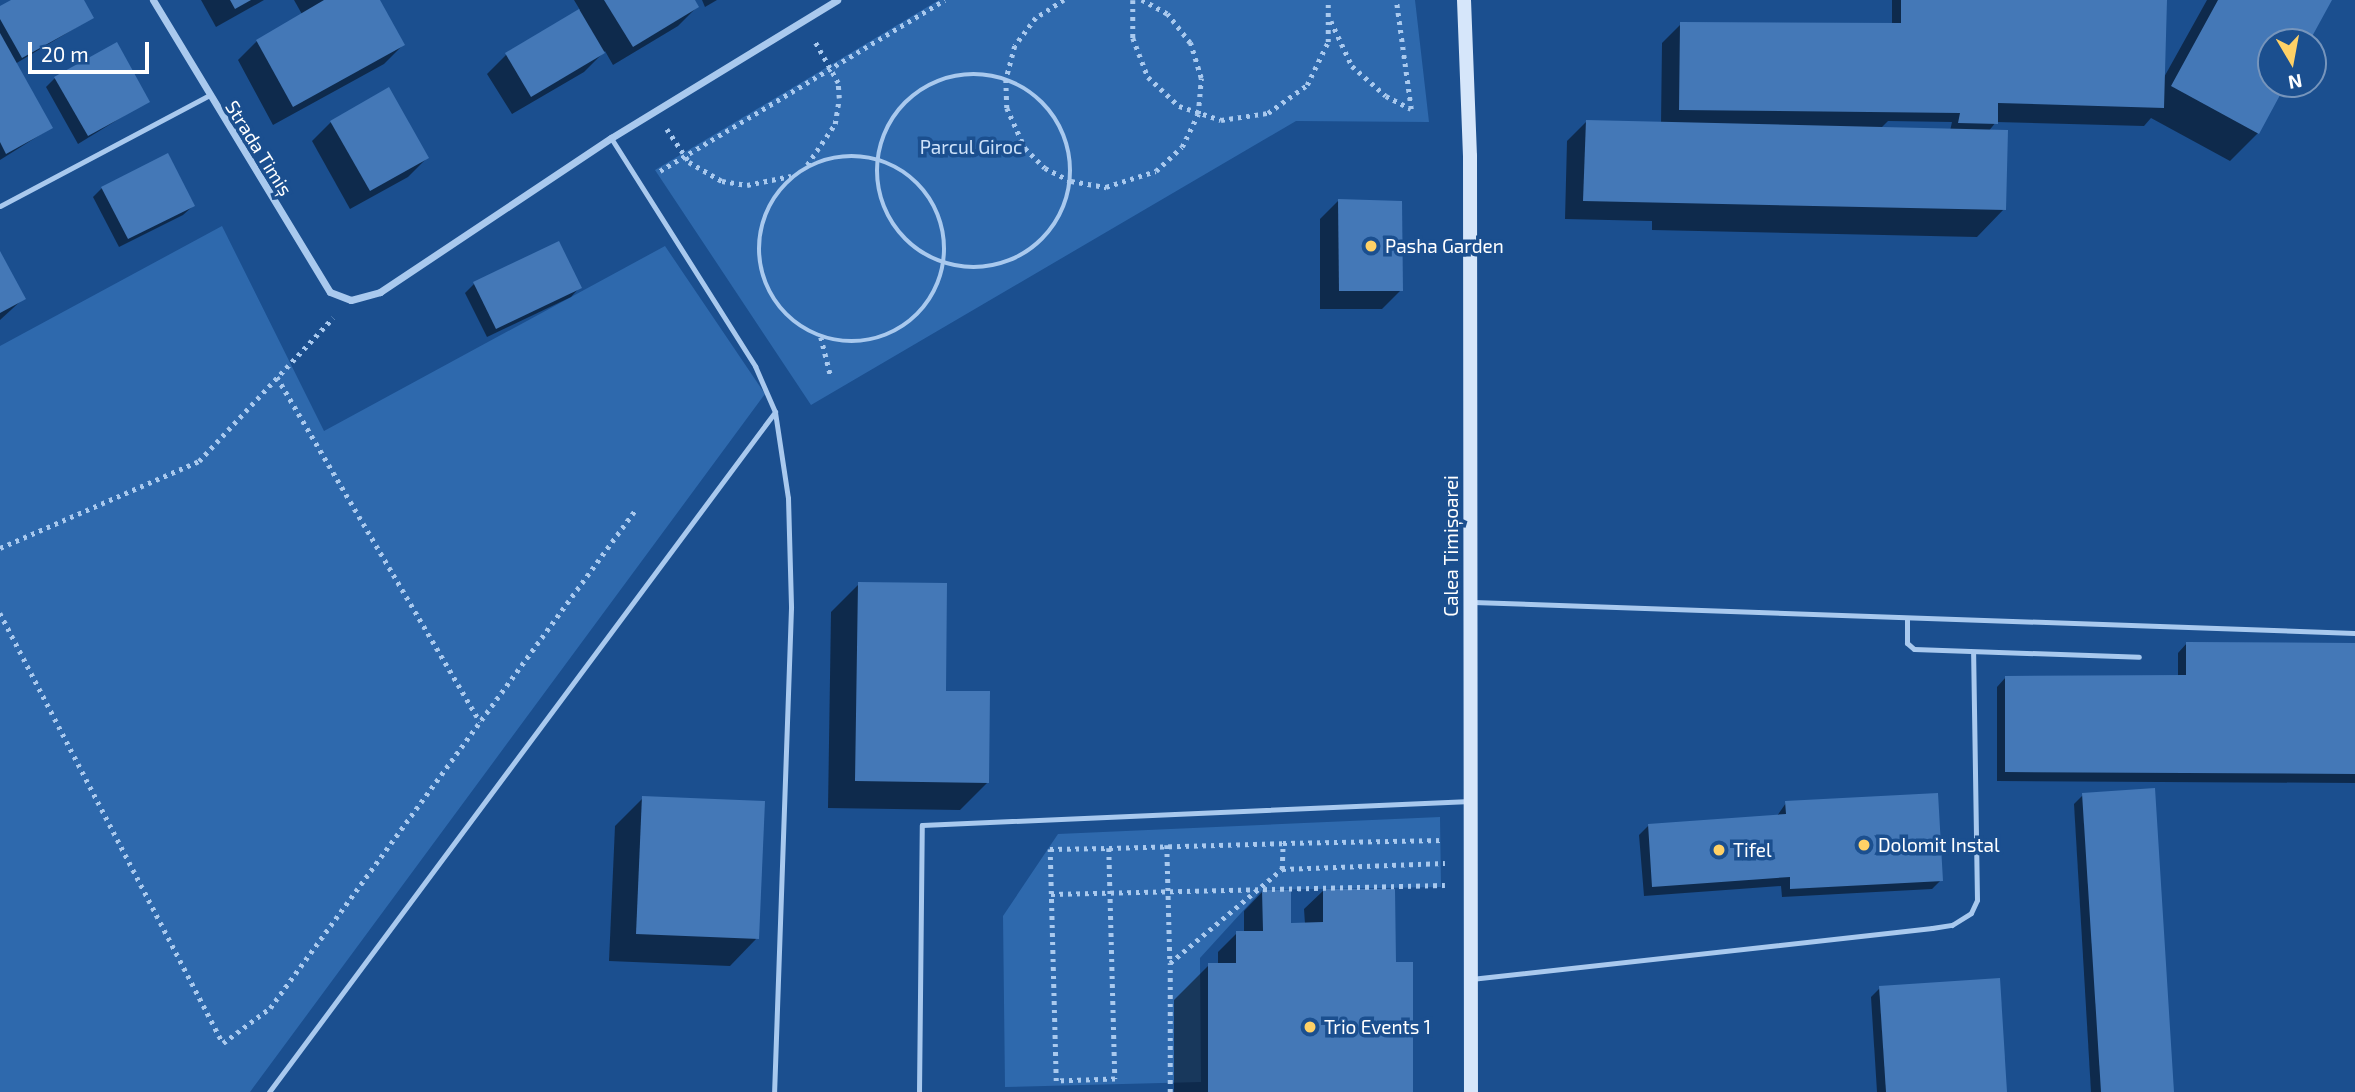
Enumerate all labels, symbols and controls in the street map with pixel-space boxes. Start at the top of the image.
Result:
scale bar [32,28,152,72]
north arrow [2257,28,2327,98]
text: 20 m [41,41,89,66]
text: N [2287,70,2304,95]
street label: Strada Timiș [221,96,297,200]
park label: Parcul Giroc [919,136,1023,158]
place label: Pasha Garden [1385,235,1504,257]
marker: Pasha Garden [1363,238,1379,254]
street label: Calea Timișoarei [1440,475,1462,617]
place label: Dolomit Instal [1878,834,2000,856]
marker: Dolomit Instal [1856,837,1872,853]
place label: Tifel [1733,839,1772,861]
marker: Tifel [1711,842,1727,858]
place label: Trio Events 1 [1324,1016,1431,1038]
marker: Trio Events 1 [1302,1019,1318,1035]

